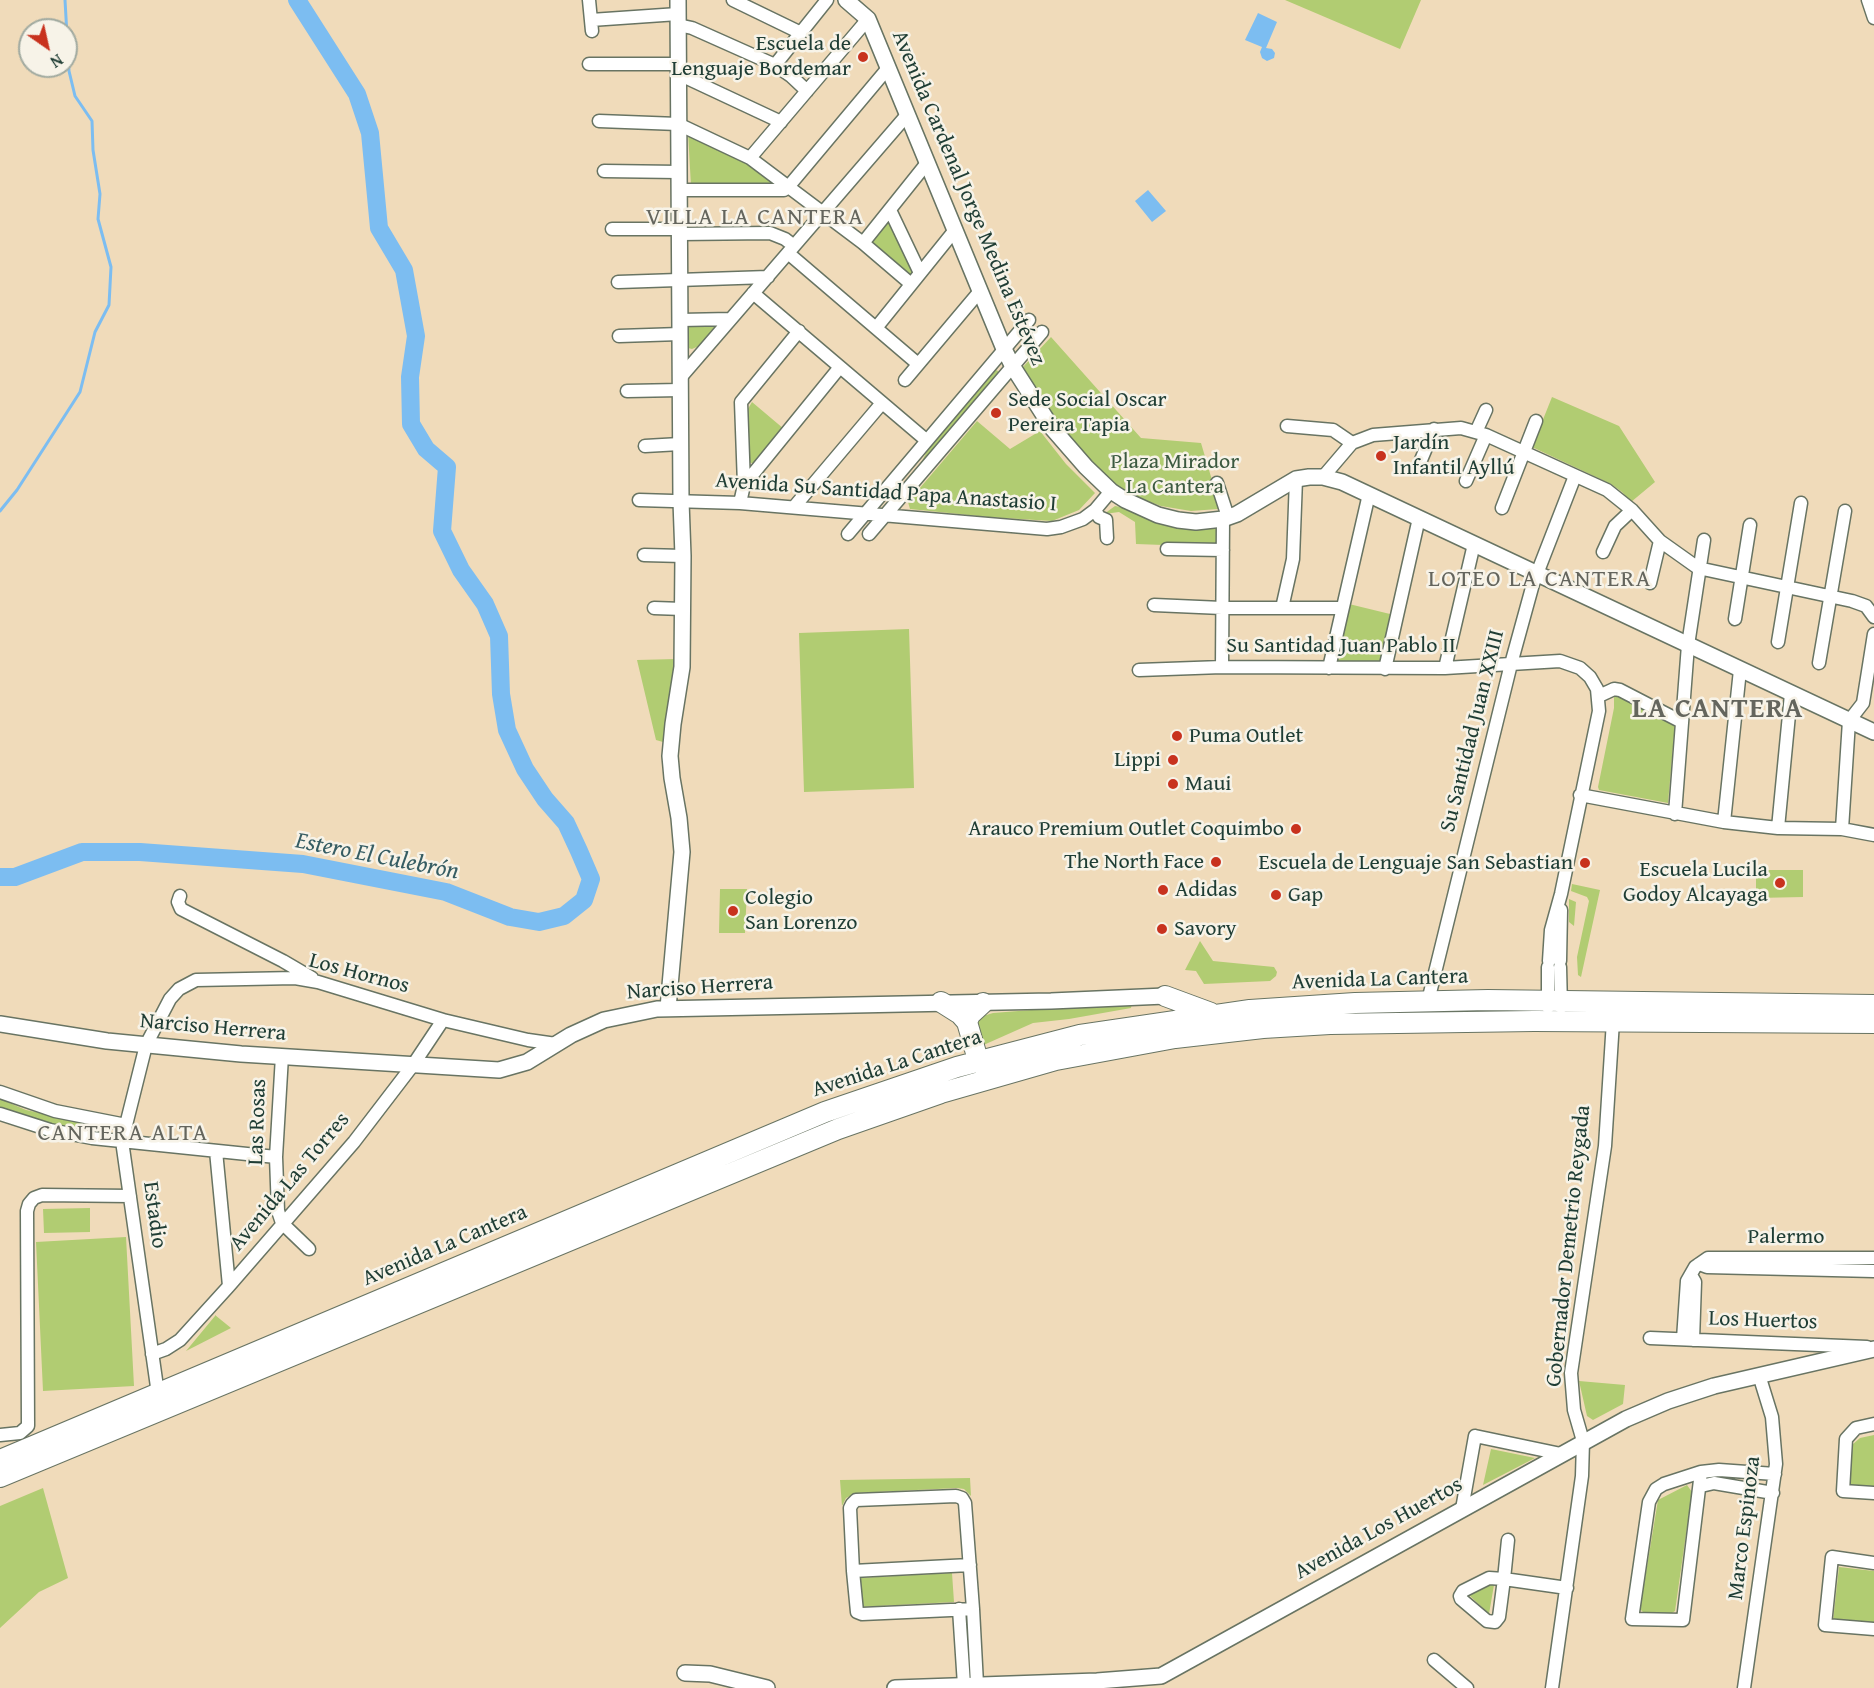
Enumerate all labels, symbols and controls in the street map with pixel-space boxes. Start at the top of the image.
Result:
north arrow [18,18,78,78]
street label: Avenida Cardenal Jorge Medina Estévez [885,27,1051,369]
place label: Escuela de Lenguaje Bordemar [671,31,851,82]
text: N [46,48,68,74]
marker: Escuela de Lenguaje Bordemar [856,50,870,64]
district label: VILLA LA CANTERA [646,204,864,232]
place label: Sede Social Oscar Pereira Tapia [1008,387,1167,439]
marker: Sede Social Oscar Pereira Tapia [989,406,1003,420]
place label: Jardín Infantil Ayllú [1393,430,1514,482]
park label: Plaza Mirador La Cantera [1111,449,1239,500]
marker: Jardín Infantil Ayllú [1374,449,1388,463]
street label: Avenida Su Santidad Papa Anastasio I [714,468,1058,518]
district label: LOTEO LA CANTERA [1428,566,1652,594]
street label: Su Santidad Juan XXIII [1435,627,1511,835]
street label: Su Santidad Juan Pablo II [1226,633,1456,659]
district label: LA CANTERA [1632,693,1804,727]
place label: Puma Outlet [1189,723,1303,749]
marker: Puma Outlet [1170,729,1184,743]
place label: Lippi [1114,747,1161,773]
marker: Lippi [1166,753,1180,767]
place label: Maui [1185,771,1232,797]
marker: Maui [1166,777,1180,791]
place label: Arauco Premium Outlet Coquimbo [968,816,1284,842]
marker: Arauco Premium Outlet Coquimbo [1289,822,1303,836]
water label: Estero El Culebrón [293,827,461,887]
place label: The North Face [1064,849,1204,875]
place label: Escuela de Lenguaje San Sebastian [1258,850,1573,876]
marker: The North Face [1209,855,1223,869]
marker: Escuela de Lenguaje San Sebastian [1578,856,1592,870]
place label: Escuela Lucila Godoy Alcayaga [1623,857,1768,908]
marker: Escuela Lucila Godoy Alcayaga [1773,876,1787,890]
place label: Adidas [1175,877,1237,903]
place label: Gap [1288,882,1323,908]
marker: Adidas [1156,883,1170,897]
place label: Colegio San Lorenzo [745,885,858,936]
marker: Gap [1269,888,1283,902]
marker: Colegio San Lorenzo [726,904,740,918]
place label: Savory [1174,916,1237,942]
marker: Savory [1155,922,1169,936]
street label: Los Hornos [306,948,412,1000]
street label: Avenida La Cantera [1291,964,1469,996]
street label: Narciso Herrera [626,970,774,1006]
street label: Narciso Herrera [139,1008,287,1048]
street label: Avenida La Cantera [809,1024,985,1104]
street label: Las Rosas [243,1078,273,1166]
street label: Gobernador Demetrio Reygada [1541,1104,1597,1388]
street label: Avenida Las Torres [224,1107,356,1257]
district label: CANTERA ALTA [37,1120,209,1148]
street label: Estadio [136,1180,172,1250]
street label: Avenida La Cantera [359,1199,531,1293]
street label: Palermo [1748,1224,1824,1250]
street label: Los Huertos [1708,1306,1818,1336]
street label: Marco Espinoza [1723,1455,1767,1601]
street label: Avenida Los Huertos [1291,1472,1467,1586]

